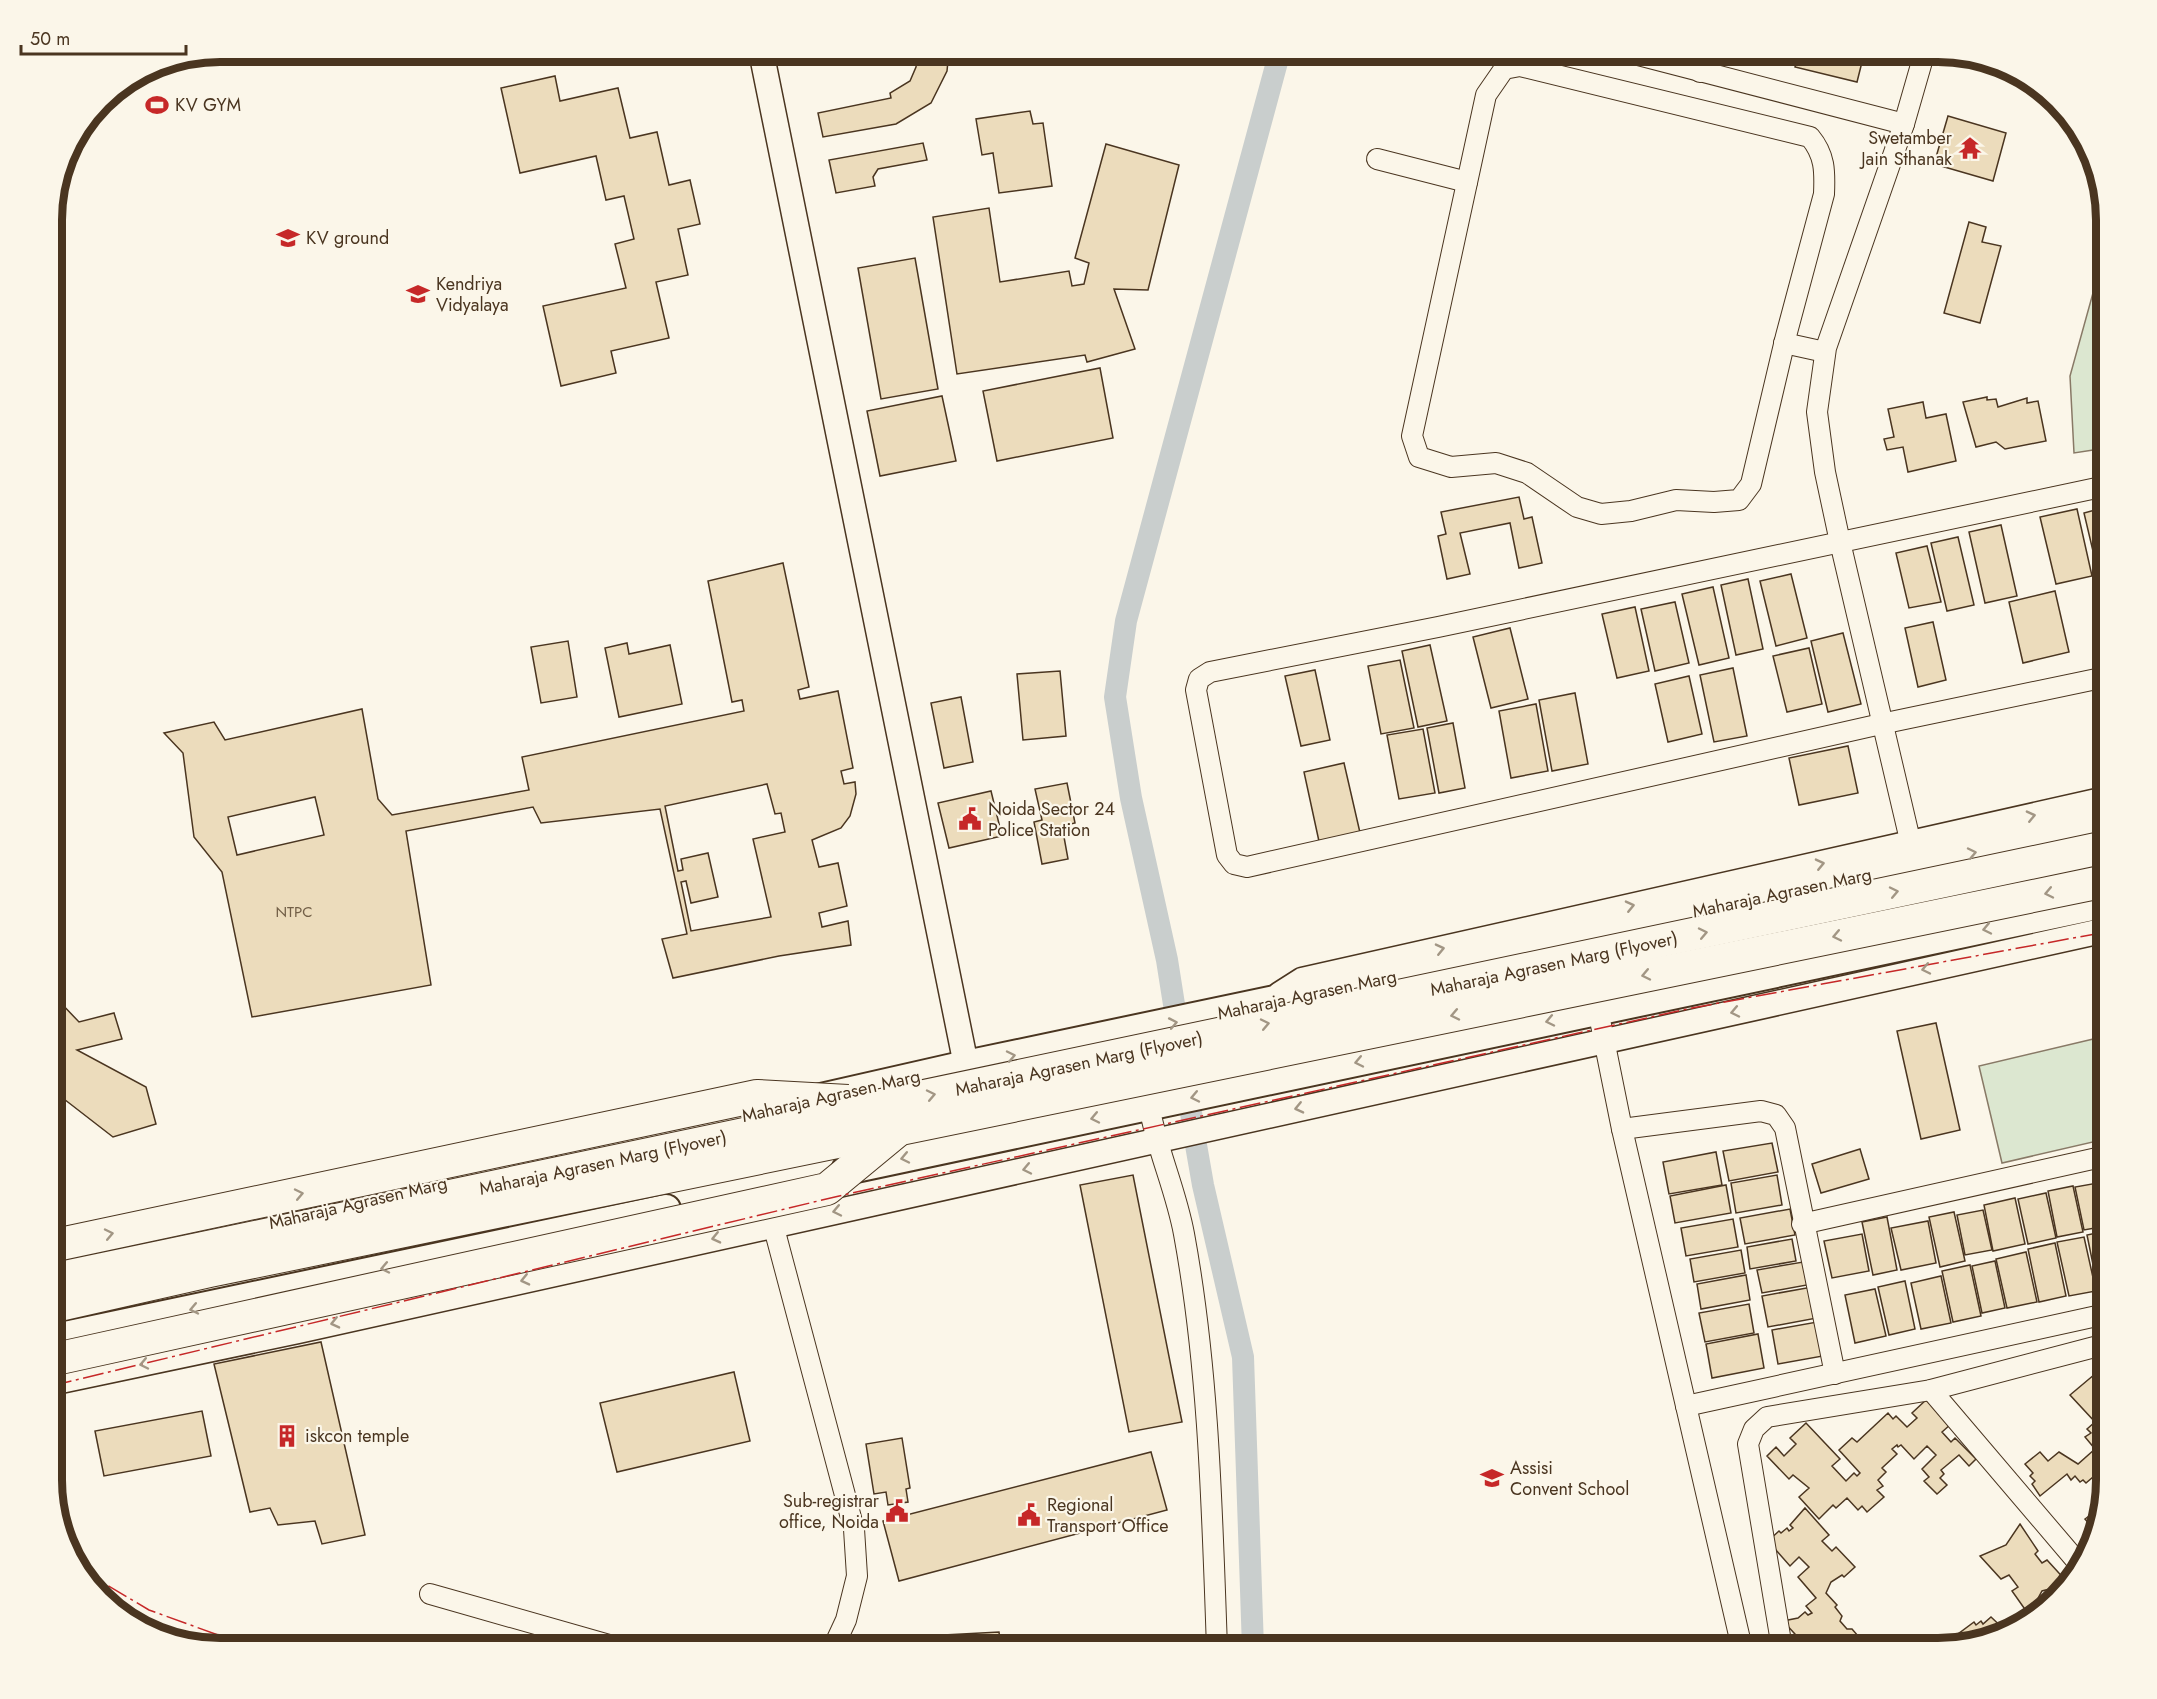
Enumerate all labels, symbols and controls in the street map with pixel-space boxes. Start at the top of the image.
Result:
scale bar [21,18,186,56]
text: 50 m [30,26,70,52]
sports icon: KV GYM [144,92,170,118]
place label: KV GYM [175,92,241,118]
place label: Swetamber Jain Sthanak [1859,125,1953,172]
temple icon: Swetamber Jain Sthanak [1957,135,1983,161]
school or university icon: KV ground [275,225,301,251]
place label: KV ground [306,225,389,251]
place label: Kendriya Vidyalaya [436,271,509,318]
school or university icon: Kendriya Vidyalaya [405,281,431,307]
place label: Noida Sector 24 Police Station [988,796,1115,843]
public building icon: Noida Sector 24 Police Station [957,806,983,832]
one-way arrow [2026,811,2036,824]
one-way arrow [1967,848,1977,861]
one-way arrow [1815,858,1825,871]
street label: Maharaja Agrasen Marg [1690,861,1874,925]
one-way arrow [2044,886,2054,899]
one-way arrow [1888,887,1898,900]
house number: NTPC [275,901,313,923]
one-way arrow [1625,901,1635,914]
one-way arrow [1982,921,1992,934]
street label: Maharaja Agrasen Marg (Flyover) [1428,925,1680,1003]
one-way arrow [1697,927,1707,940]
one-way arrow [1832,929,1842,942]
one-way arrow [1434,943,1444,956]
one-way arrow [1921,962,1931,975]
street label: Maharaja Agrasen Marg [1215,963,1399,1027]
one-way arrow [1641,968,1651,981]
one-way arrow [1731,1004,1741,1017]
one-way arrow [1450,1008,1460,1021]
one-way arrow [1545,1013,1555,1026]
one-way arrow [1168,1017,1177,1029]
one-way arrow [1260,1018,1270,1031]
street label: Maharaja Agrasen Marg (Flyover) [953,1025,1205,1103]
one-way arrow [1005,1050,1015,1063]
one-way arrow [1354,1054,1364,1067]
street label: Maharaja Agrasen Marg [739,1063,923,1129]
one-way arrow [925,1089,935,1102]
one-way arrow [1190,1090,1200,1103]
one-way arrow [1295,1101,1305,1114]
one-way arrow [1091,1111,1101,1124]
street label: Maharaja Agrasen Marg (Flyover) [477,1124,729,1202]
one-way arrow [900,1151,910,1164]
one-way arrow [1022,1161,1032,1174]
street label: Maharaja Agrasen Marg [266,1170,450,1236]
one-way arrow [294,1189,304,1202]
one-way arrow [832,1204,842,1217]
one-way arrow [103,1229,113,1242]
one-way arrow [711,1230,721,1243]
one-way arrow [380,1261,390,1274]
one-way arrow [521,1273,531,1286]
one-way arrow [190,1302,200,1315]
one-way arrow [330,1316,340,1329]
one-way arrow [140,1356,150,1369]
building icon: iskcon temple [274,1423,300,1449]
place label: iskcon temple [305,1423,409,1449]
place label: Assisi Convent School [1510,1455,1629,1502]
school or university icon: Assisi Convent School [1479,1465,1505,1491]
place label: Sub-registrar office, Noida [779,1488,880,1535]
place label: Regional Transport Office [1047,1492,1169,1539]
public building icon: Sub-registrar office, Noida [884,1498,910,1524]
public building icon: Regional Transport Office [1016,1502,1042,1528]

